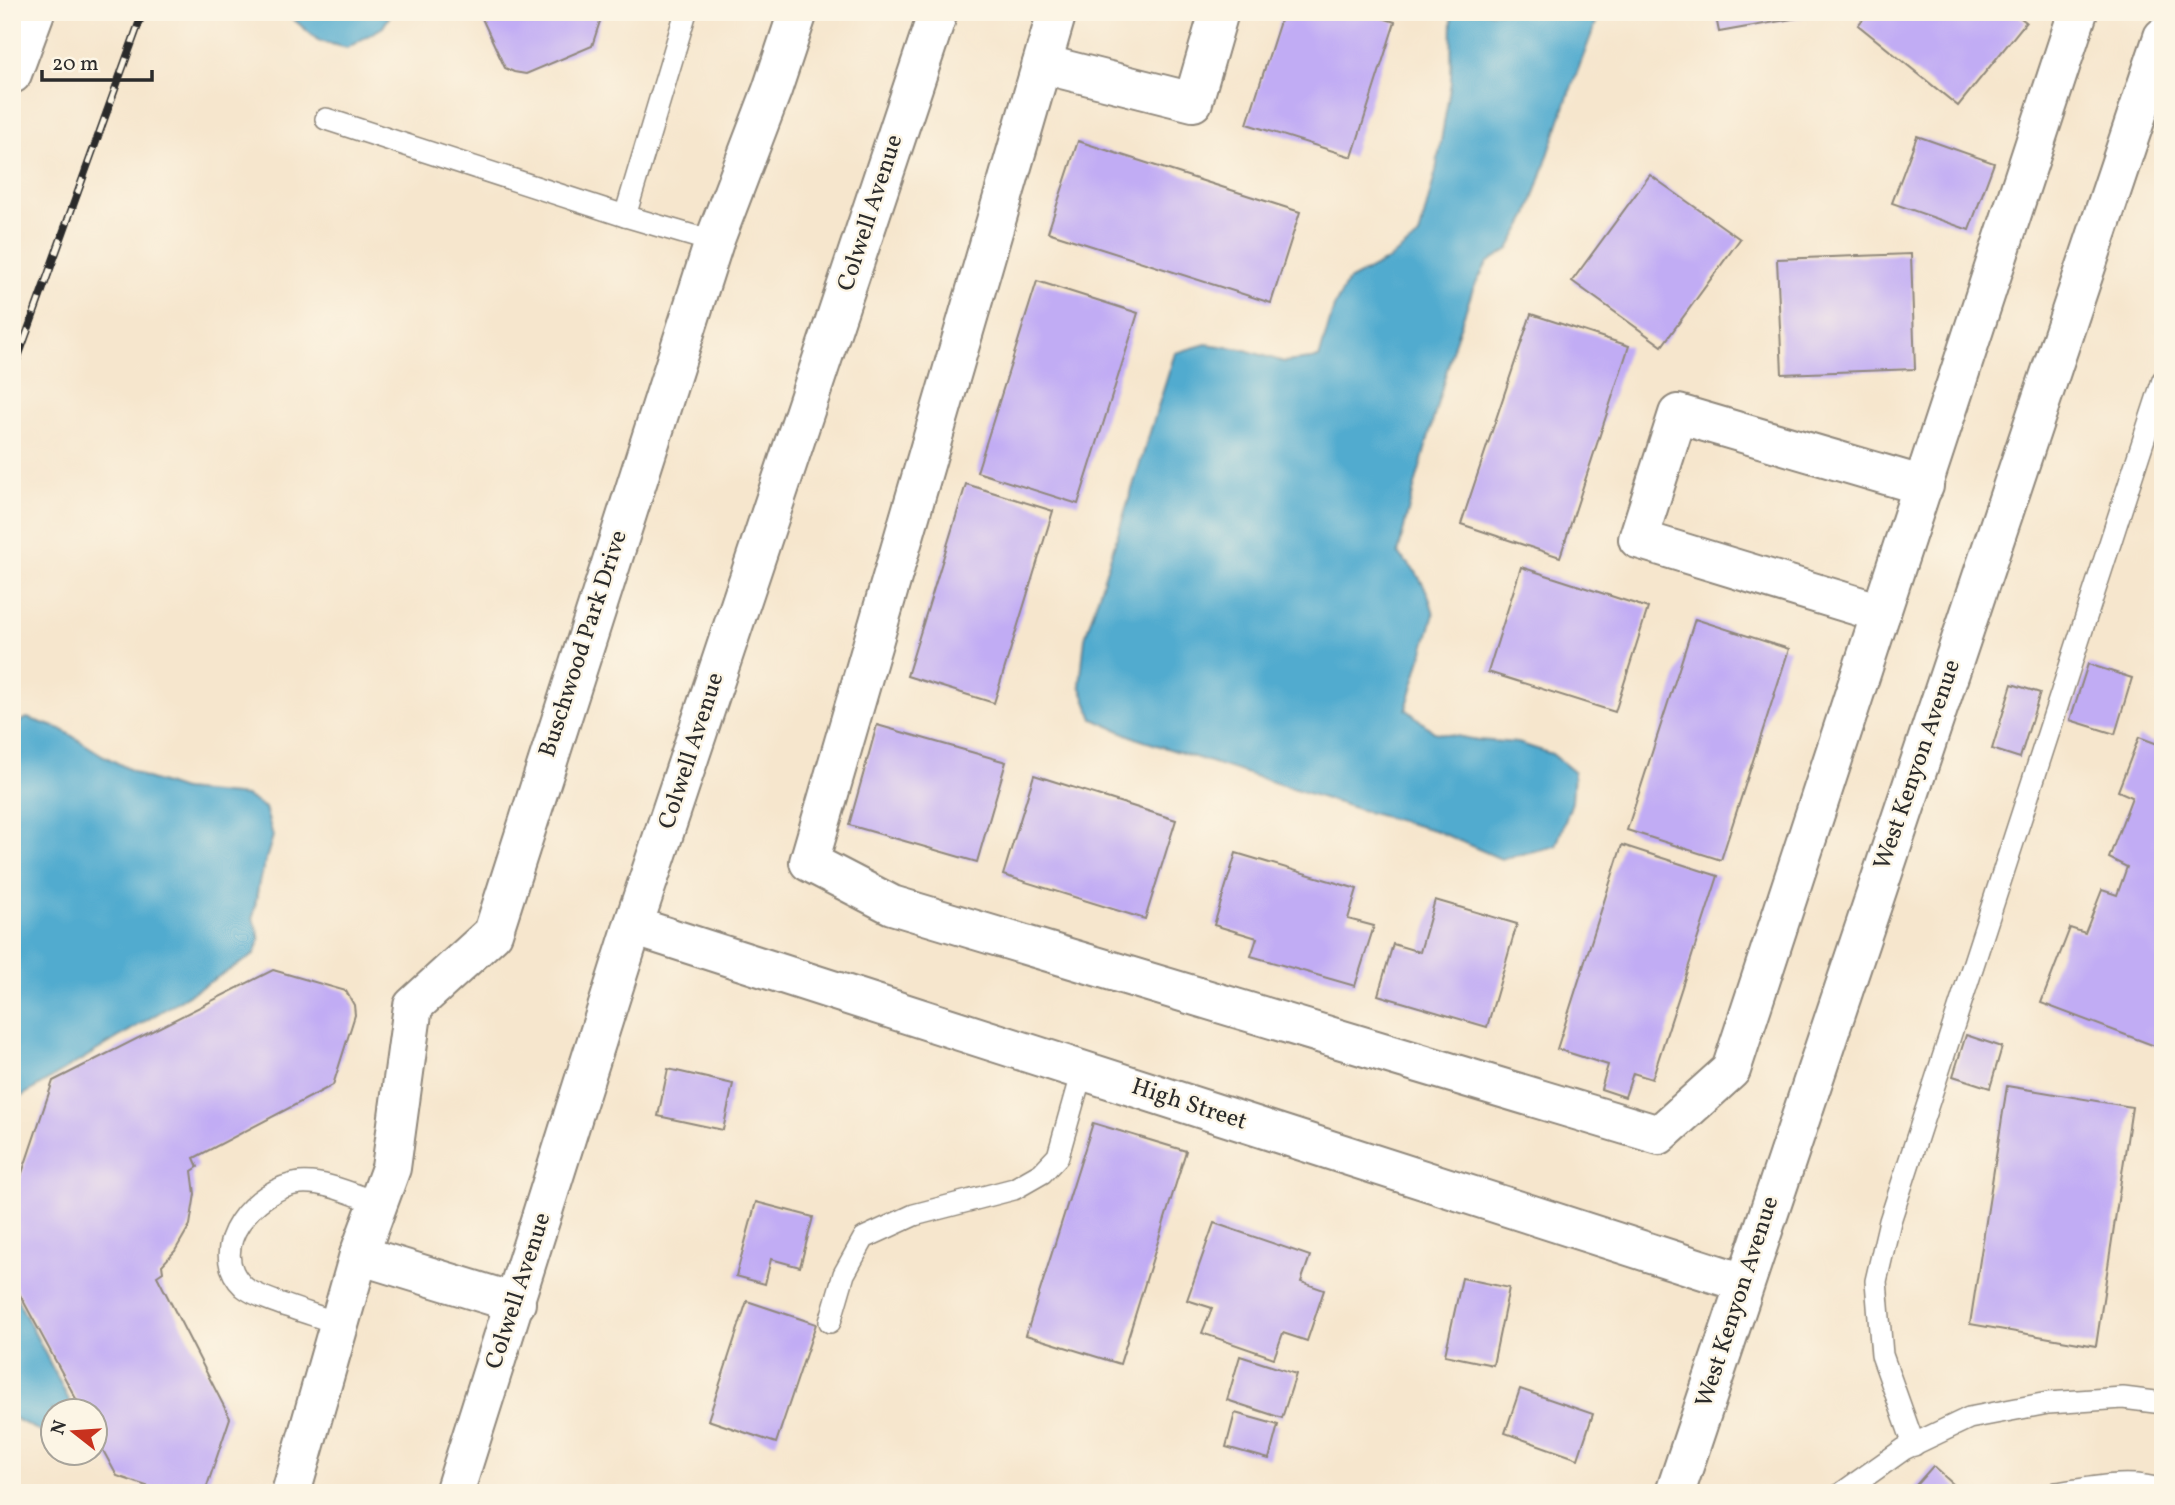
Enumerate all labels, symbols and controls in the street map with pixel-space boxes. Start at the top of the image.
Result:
scale bar [42,38,152,82]
text: 20 m [52,50,98,79]
street label: Colwell Avenue [830,130,912,296]
street label: Buschwood Park Drive [531,526,637,762]
street label: West Kenyon Avenue [1866,655,1970,875]
street label: Colwell Avenue [651,668,733,834]
street label: High Street [1127,1070,1251,1140]
street label: West Kenyon Avenue [1688,1192,1788,1412]
street label: Colwell Avenue [478,1208,560,1374]
north arrow [38,1396,108,1466]
text: N [45,1417,74,1438]

